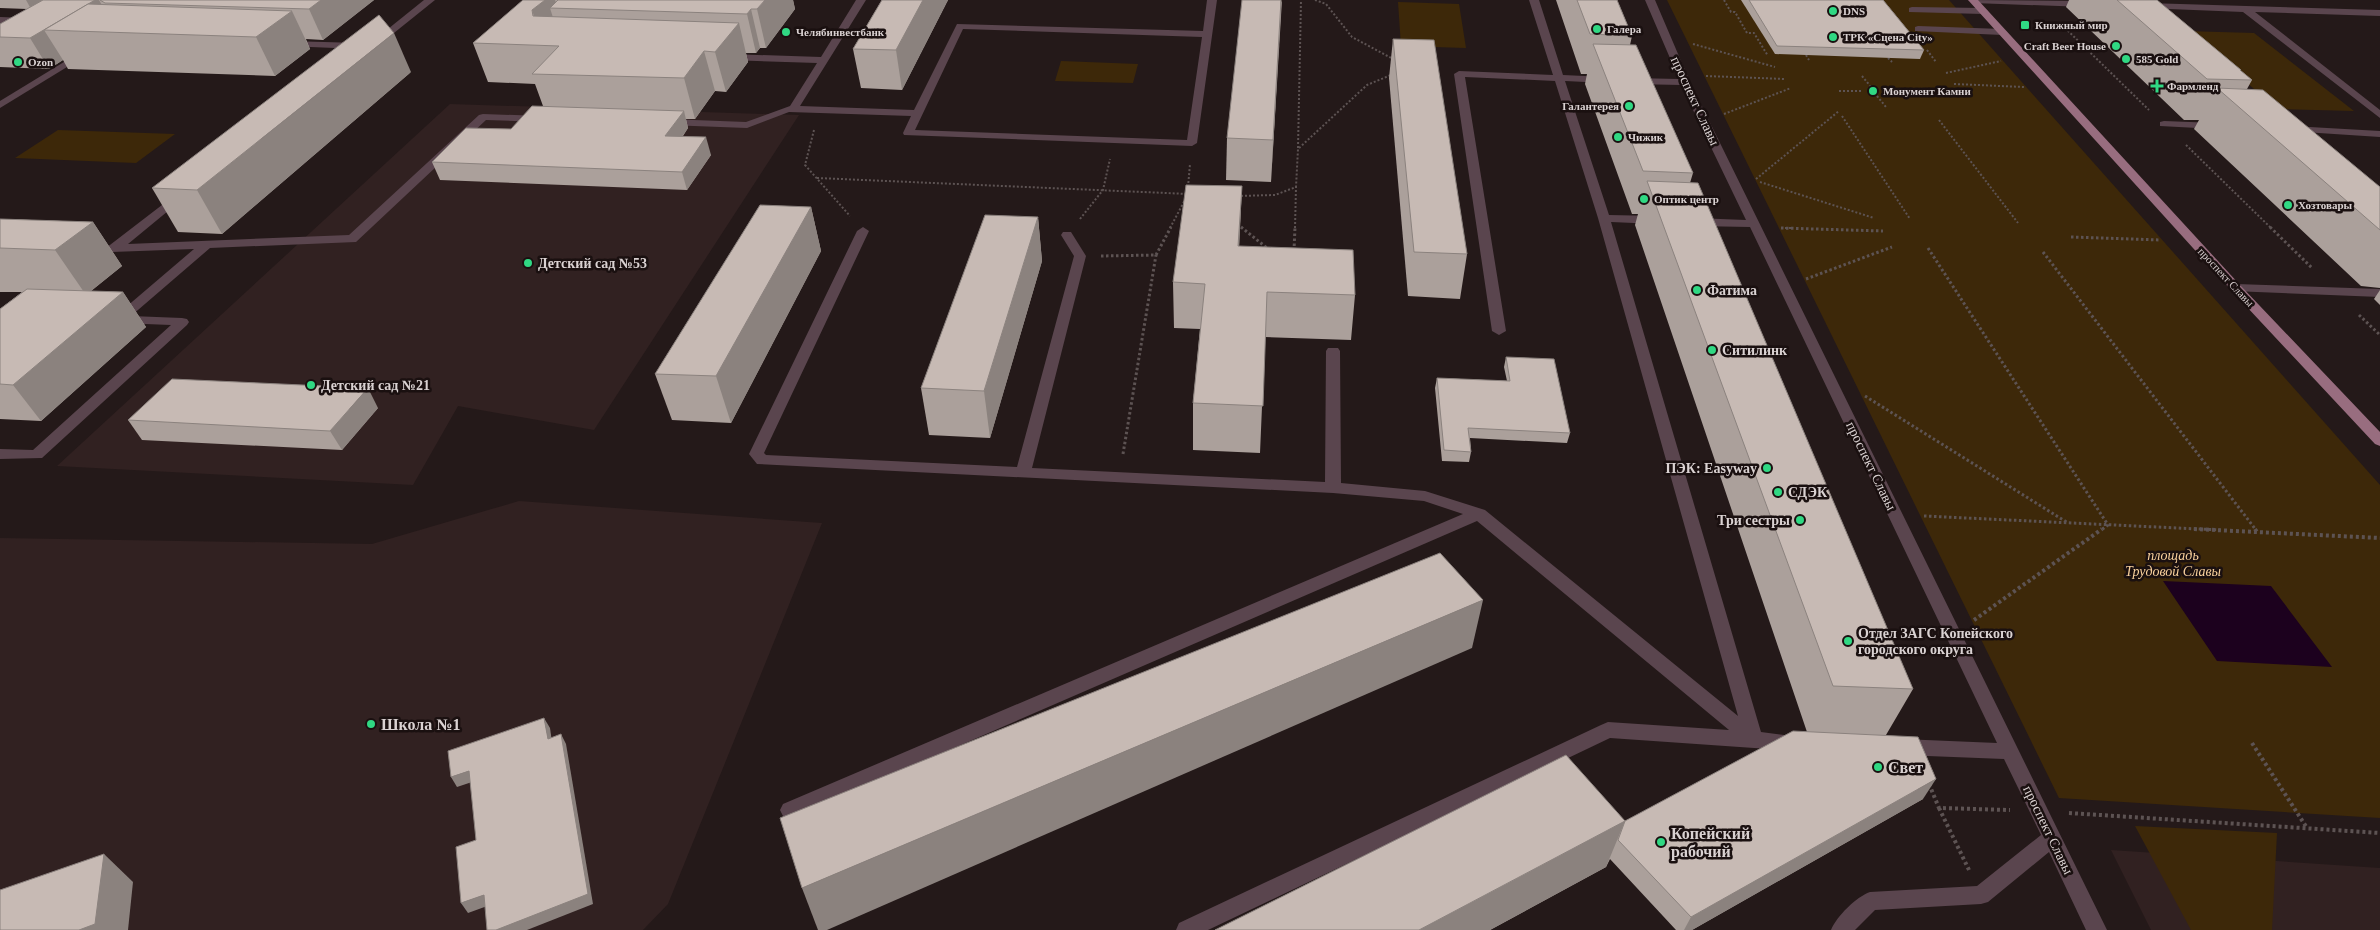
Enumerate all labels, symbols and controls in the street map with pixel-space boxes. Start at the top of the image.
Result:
marker: DNS [1827,5,1839,17]
place label: DNS [1843,5,1865,17]
marker: Книжный мир [2019,19,2031,31]
place label: Книжный мир [2035,19,2108,31]
marker: Галера [1591,23,1603,35]
place label: Галера [1607,23,1642,35]
marker: Челябинвестбанк [780,26,792,38]
place label: Челябинвестбанк [796,26,885,38]
marker: ТРК «Сцена City» [1827,31,1839,43]
place label: ТРК «Сцена City» [1843,31,1933,43]
place label: Craft Beer House [2024,40,2106,52]
marker: Craft Beer House [2110,40,2122,52]
marker: 585 Gold [2120,53,2132,65]
place label: 585 Gold [2136,53,2178,65]
street label: проспект Славы [1668,54,1722,148]
marker: Ozon [12,56,24,68]
place label: Ozon [28,56,53,68]
marker: Фармленд [2151,80,2163,92]
place label: Фармленд [2167,80,2219,92]
marker: Монумент Камни [1867,85,1879,97]
place label: Монумент Камни [1883,85,1971,97]
place label: Галантерея [1562,100,1619,112]
marker: Галантерея [1623,100,1635,112]
marker: Чижик [1612,131,1624,143]
place label: Чижик [1628,131,1664,143]
marker: Оптик центр [1638,193,1650,205]
place label: Оптик центр [1654,193,1719,205]
marker: Хозтовары [2282,199,2294,211]
place label: Хозтовары [2298,199,2353,211]
street label: проспект Славы [2196,245,2257,309]
place label: Детский сад №53 [538,256,647,271]
marker: Детский сад №53 [522,257,534,269]
place label: Фатима [1707,283,1757,298]
marker: Фатима [1691,284,1703,296]
place label: Ситилинк [1722,343,1788,358]
marker: Ситилинк [1706,344,1718,356]
place label: Детский сад №21 [321,378,430,393]
marker: Детский сад №21 [305,379,317,391]
street label: проспект Славы [1843,419,1899,513]
place label: ПЭК: Easyway [1665,461,1757,476]
marker: ПЭК: Easyway [1761,462,1773,474]
place label: СДЭК [1788,485,1828,500]
marker: СДЭК [1772,486,1784,498]
place label: Три сестры [1717,513,1790,528]
marker: Три сестры [1794,514,1806,526]
park label: площадь Трудовой Славы [2125,548,2221,579]
place label: Отдел ЗАГС Копейского городского округа [1858,626,2013,657]
marker: Отдел ЗАГС Копейского городского округа [1842,635,1854,647]
place label: Школа №1 [381,716,460,733]
marker: Школа №1 [365,718,377,730]
place label: Свет [1888,759,1923,776]
marker: Свет [1872,761,1884,773]
street label: проспект Славы [2020,783,2076,877]
place label: Копейский рабочий [1671,825,1750,861]
marker: Копейский рабочий [1655,836,1667,848]

